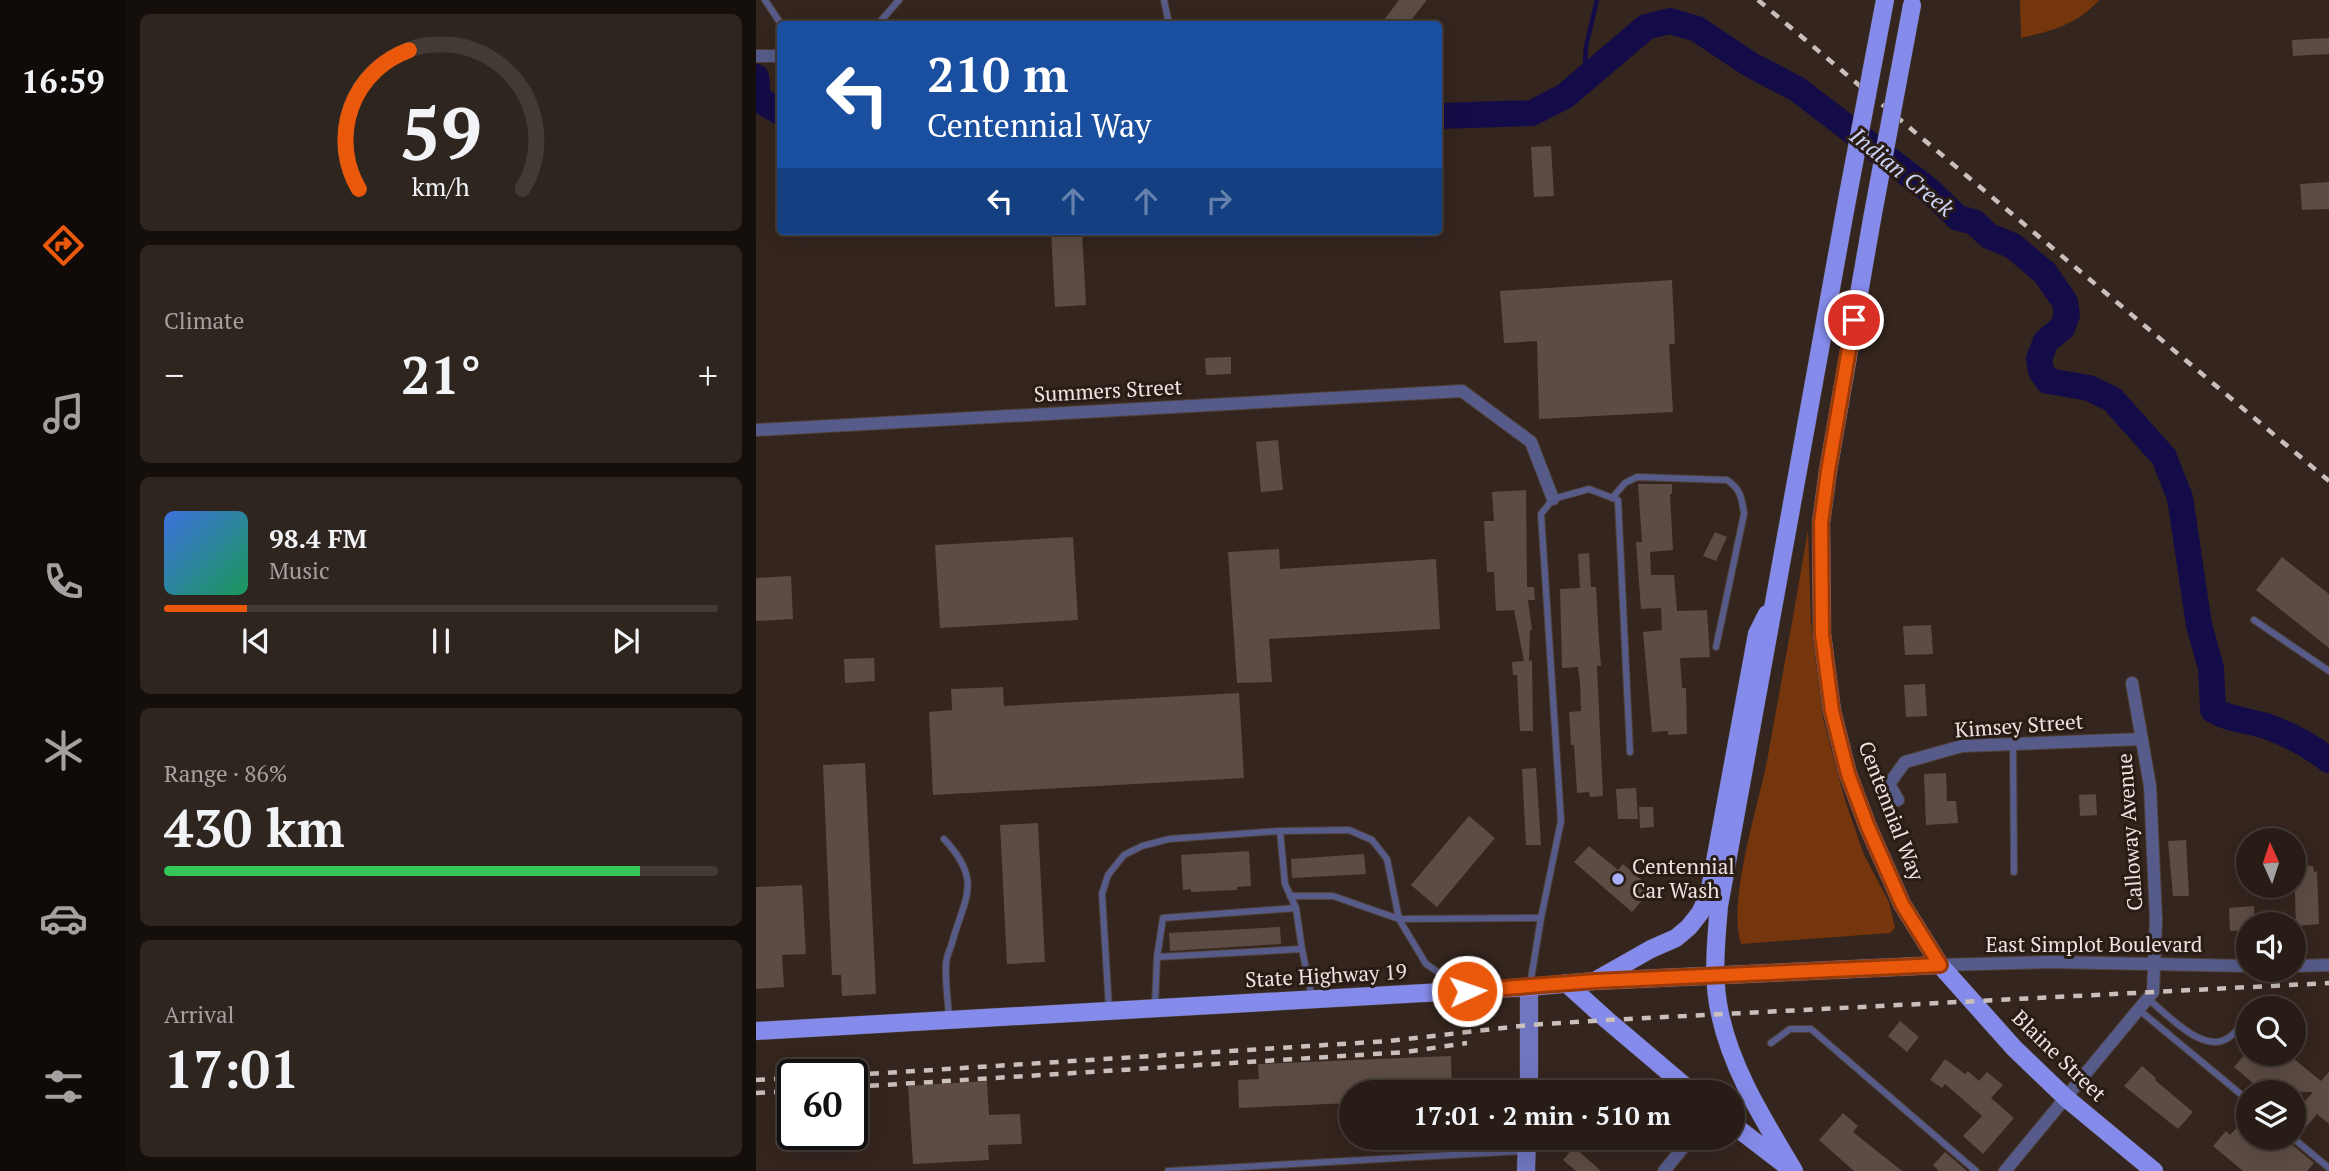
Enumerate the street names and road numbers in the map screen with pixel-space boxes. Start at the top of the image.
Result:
street label: Summers Street [1033,372,1183,408]
street label: Kimsey Street [1954,707,2084,743]
street label: Centennial Way [1852,737,1932,885]
street label: Calloway Avenue [2110,752,2148,912]
street label: East Simplot Boulevard [1985,930,2203,958]
street label: State Highway 19 [1244,957,1408,993]
street label: Blaine Street [2007,1003,2113,1107]

